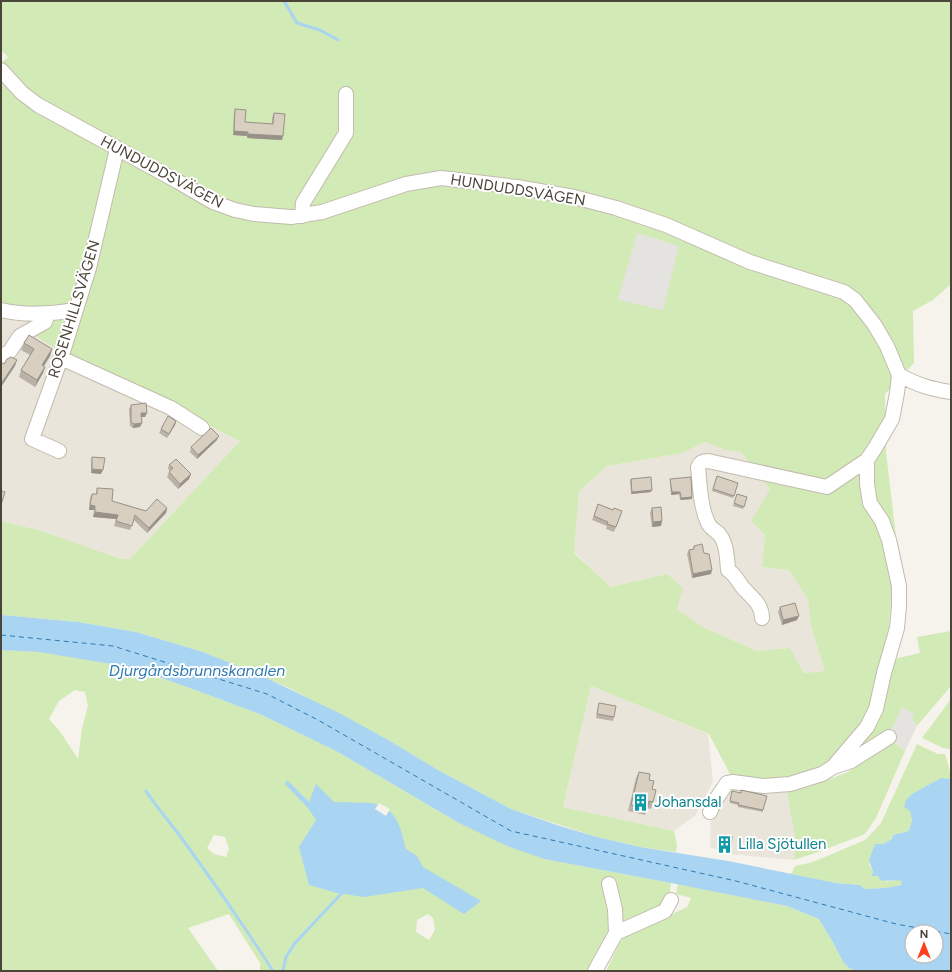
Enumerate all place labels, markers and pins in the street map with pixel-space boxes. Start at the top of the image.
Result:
building icon: Johansdal [631,792,651,812]
place label: Johansdal [654,793,722,811]
building icon: Lilla Sjötullen [715,834,735,854]
place label: Lilla Sjötullen [738,835,826,853]

